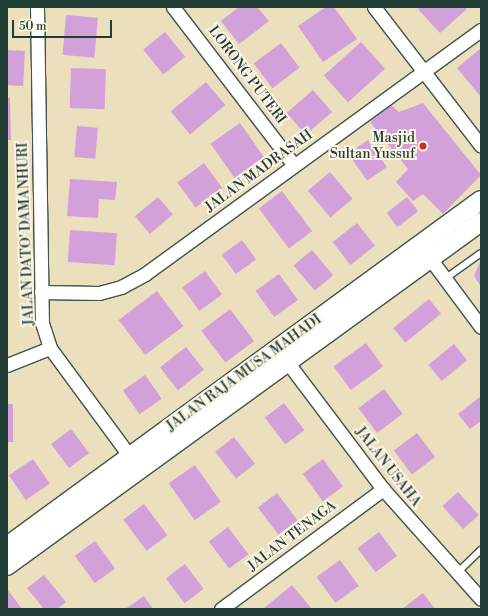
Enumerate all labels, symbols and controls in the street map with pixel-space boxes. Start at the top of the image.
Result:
scale bar [14,12,114,38]
text: 50 m [19,19,47,34]
street label: LORONG PUTERI [205,23,289,127]
street label: JALAN MADRASAH [202,126,316,216]
place label: Masjid Sultan Yussuf [330,130,415,162]
marker: Masjid Sultan Yussuf [418,141,428,151]
street label: JALAN DATO' DAMANHURI [14,142,38,326]
street label: JALAN RAJA MUSA MAHADI [163,311,325,435]
street label: JALAN USAHA [352,424,424,510]
street label: JALAN TENAGA [244,497,340,575]

